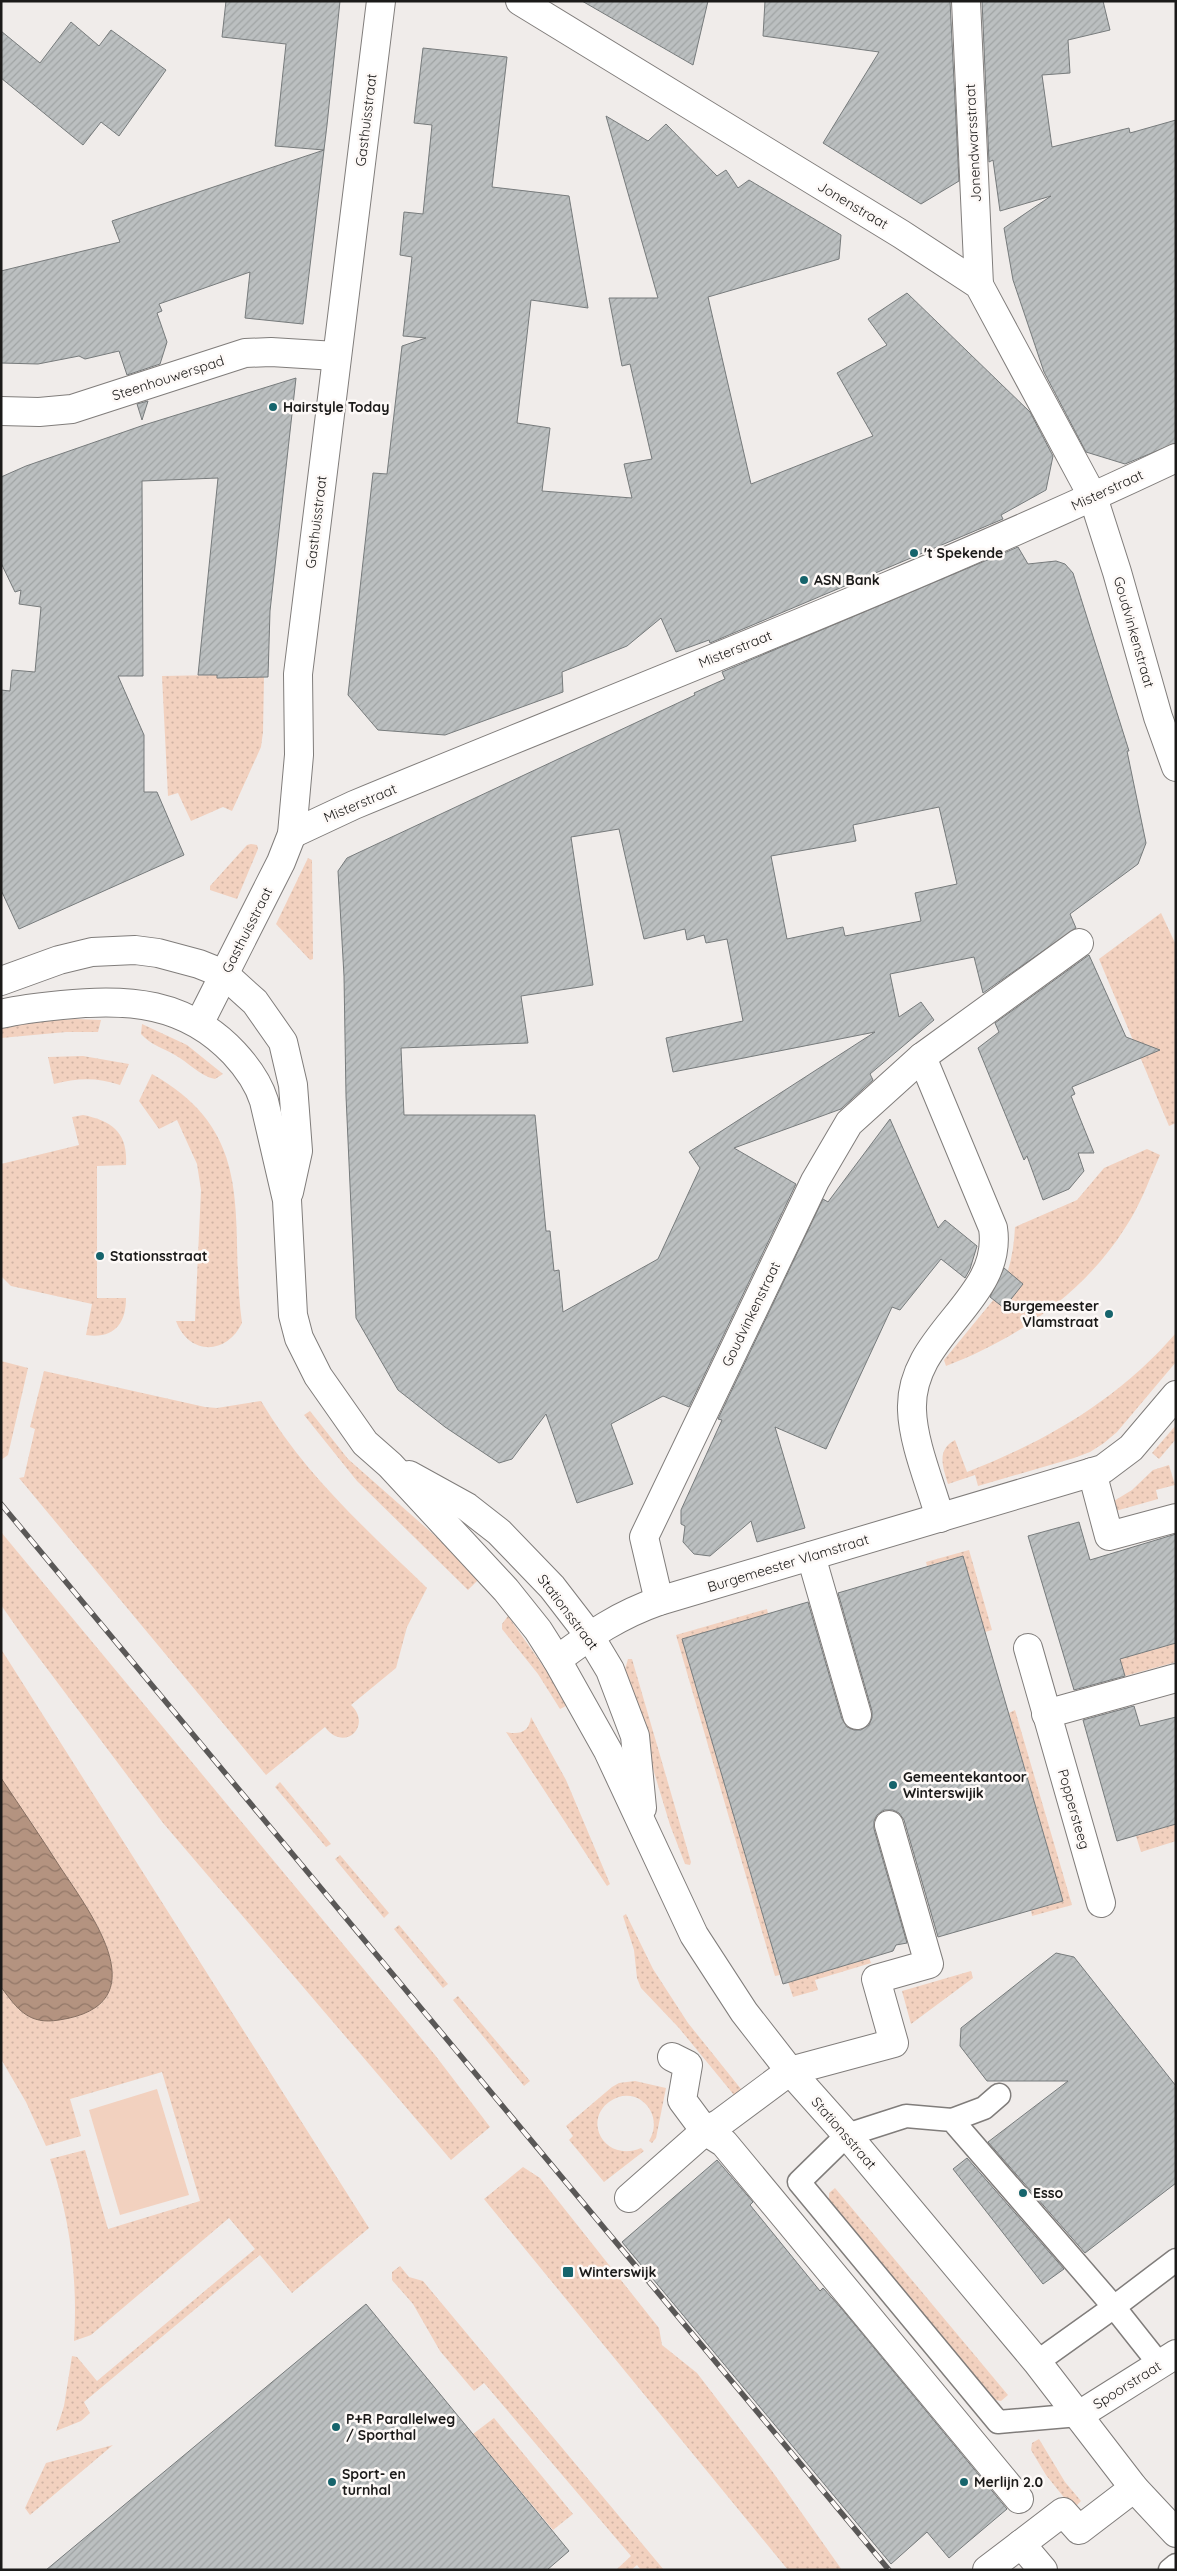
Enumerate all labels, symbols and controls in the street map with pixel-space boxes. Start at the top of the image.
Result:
street label: Gasthuisstraat [351,72,381,168]
street label: Jonendwarsstraat [961,83,985,203]
street label: Jonenstraat [815,177,892,233]
street label: Steenhouwerspad [110,351,226,405]
place label: Hairstyle Today [283,398,389,416]
marker: Hairstyle Today [267,401,279,413]
street label: Misterstraat [1068,465,1146,515]
street label: Gasthuisstraat [301,474,331,570]
place label: 't Spekende [924,544,1003,562]
marker: 't Spekende [908,547,920,559]
place label: ASN Bank [814,571,880,589]
marker: ASN Bank [798,574,810,586]
street label: Goudvinkenstraat [1110,574,1159,690]
street label: Misterstraat [696,626,775,672]
street label: Misterstraat [321,779,399,826]
street label: Gasthuisstraat [218,884,276,976]
place label: Stationsstraat [110,1247,208,1265]
marker: Stationsstraat [94,1250,106,1262]
street label: Goudvinkenstraat [718,1258,784,1369]
place label: Burgemeester Vlamstraat [1003,1297,1099,1331]
marker: Burgemeester Vlamstraat [1103,1308,1115,1320]
street label: Burgemeester Vlamstraat [705,1530,871,1596]
street label: Stationsstraat [534,1571,603,1654]
street label: Poppersteeg [1054,1767,1094,1851]
place label: Gemeentekantoor Winterswijik [903,1768,1027,1802]
marker: Gemeentekantoor Winterswijik [887,1779,899,1791]
street label: Stationsstraat [808,2093,881,2173]
place label: Esso [1033,2184,1064,2202]
marker: Esso [1017,2187,1029,2199]
place label: Winterswijk [579,2263,656,2281]
marker: Winterswijk [561,2265,575,2279]
street label: Spoorstraat [1090,2357,1165,2413]
place label: P+R Parallelweg / Sporthal [346,2410,455,2444]
marker: P+R Parallelweg / Sporthal [330,2421,342,2433]
place label: Sport- en turnhal [342,2465,406,2499]
place label: Merlijn 2.0 [974,2473,1043,2491]
marker: Sport- en turnhal [326,2476,338,2488]
marker: Merlijn 2.0 [958,2476,970,2488]

